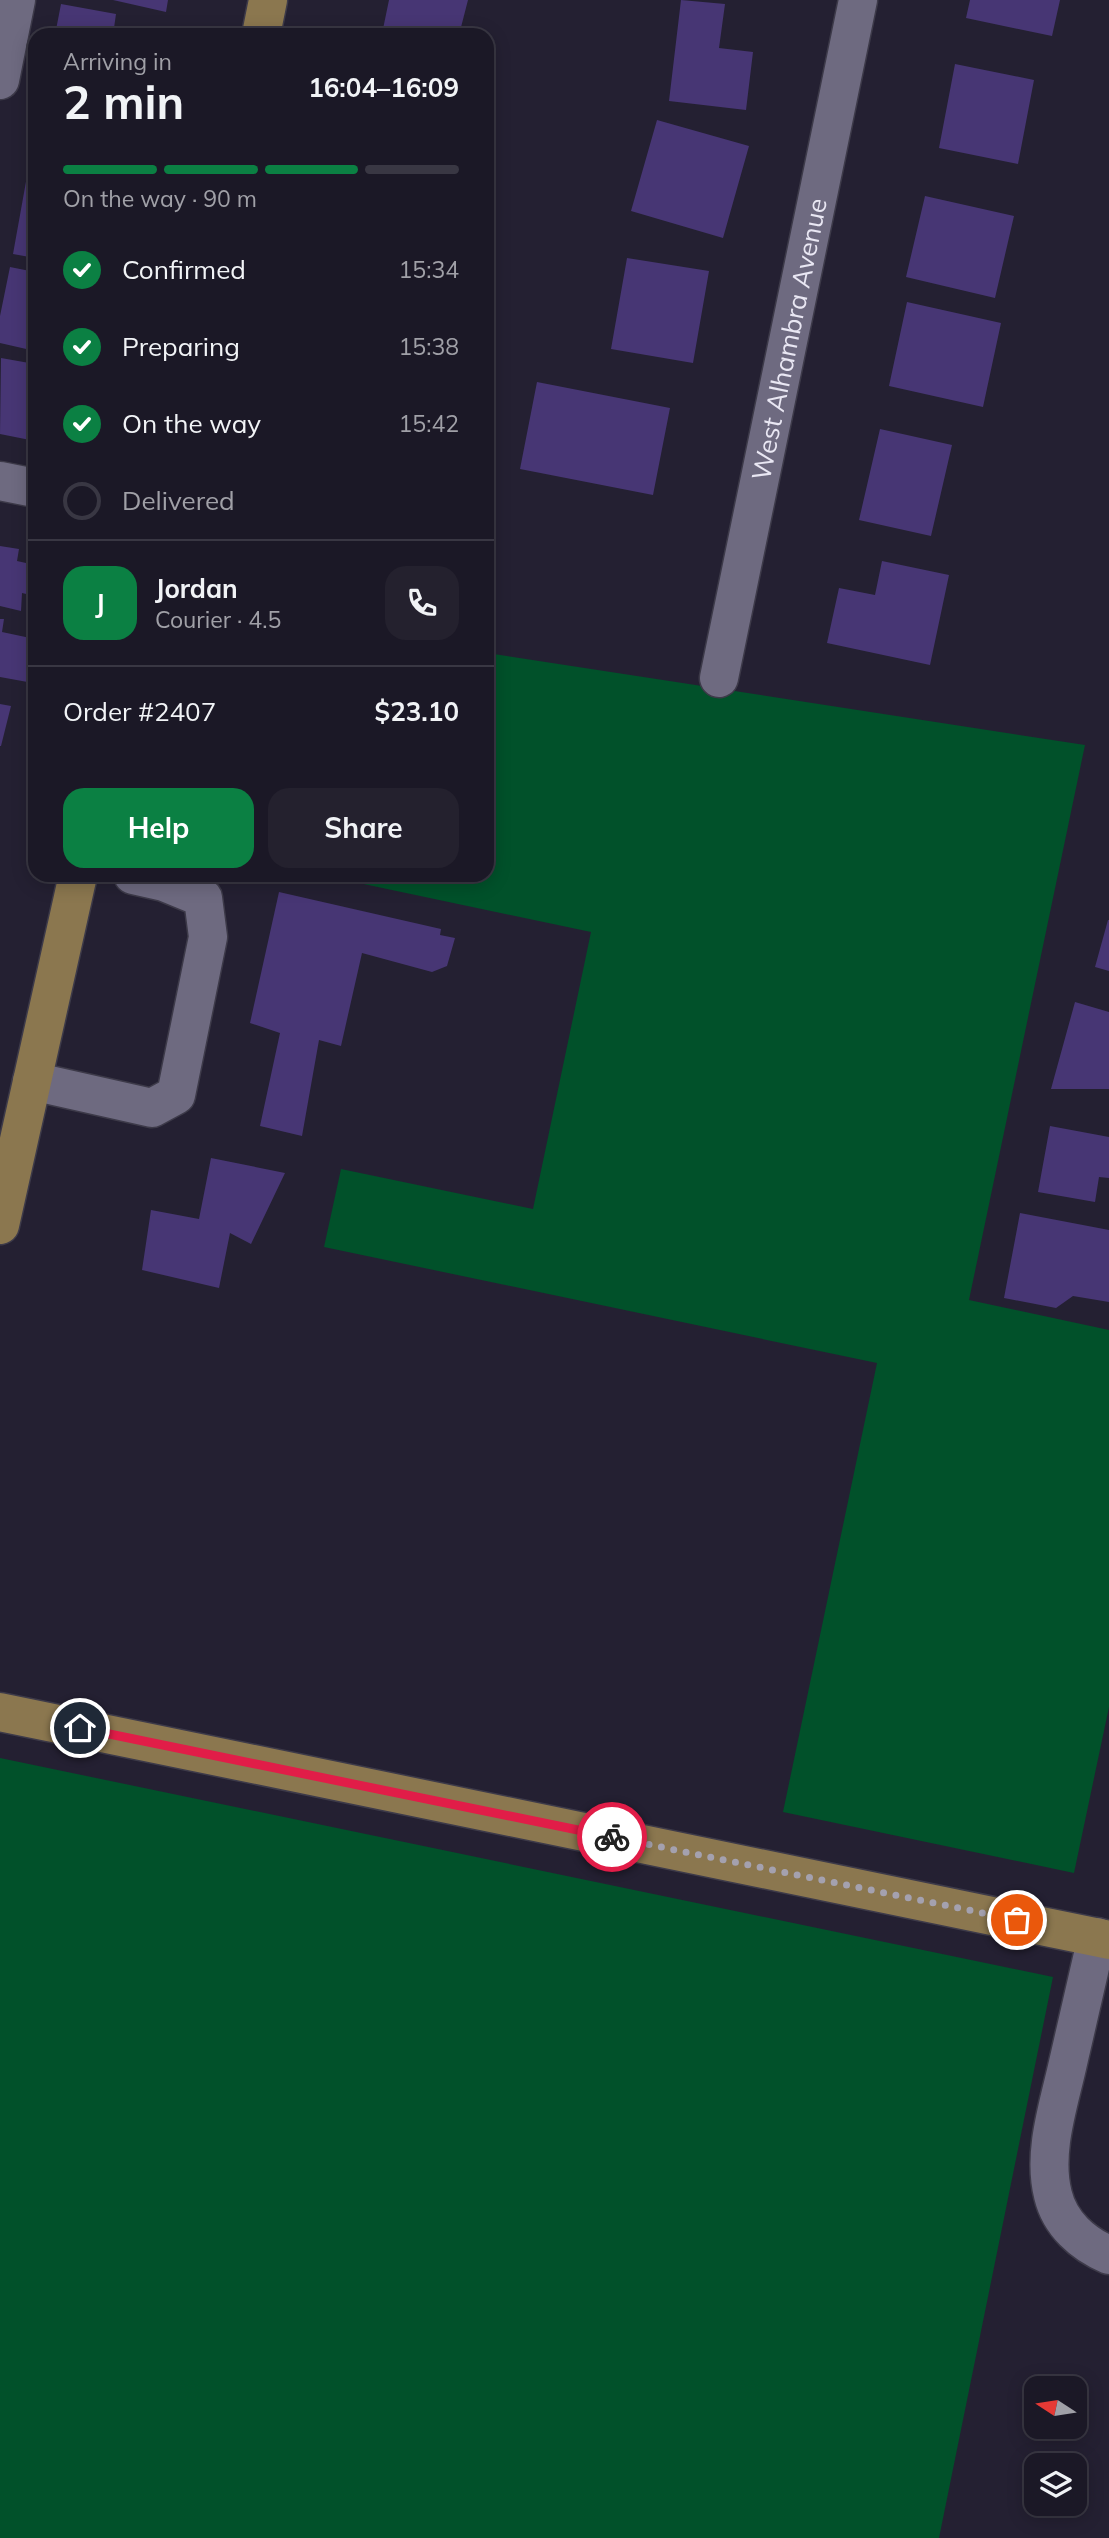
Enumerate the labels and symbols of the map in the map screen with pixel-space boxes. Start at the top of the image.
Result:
street label: West Alhambra Avenue [743,195,833,483]
pin [50,1698,110,1758]
courier [577,1802,647,1872]
pin [987,1890,1047,1950]
north arrow [1024,2376,1087,2440]

